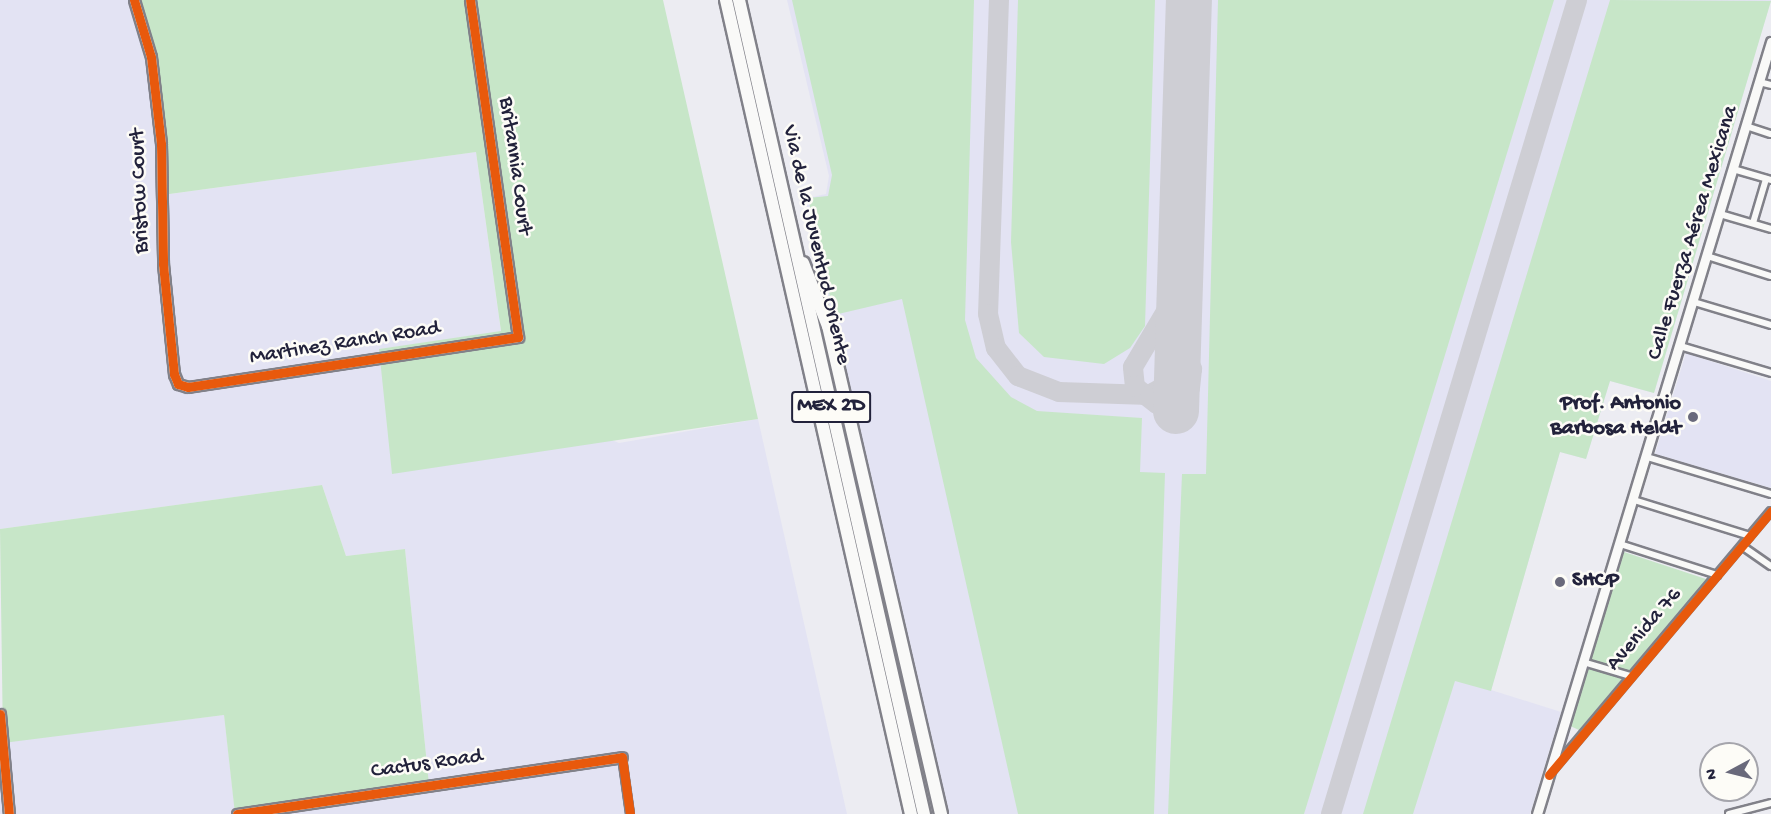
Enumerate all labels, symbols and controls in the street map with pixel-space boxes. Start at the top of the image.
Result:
street label: Britannia Court [491,96,537,236]
street label: Calle Fuerza Aérea Mexicana [1643,103,1745,363]
street label: Via de la Juventud Oriente [775,123,855,367]
street label: Bristow Court [126,128,156,254]
street label: Martinez Ranch Road [248,316,442,372]
road number: MEX 2D [790,389,872,425]
place label: Prof. Antonio Barbosa Heldt [1551,391,1681,442]
marker: Prof. Antonio Barbosa Heldt [1686,410,1700,424]
place label: SHCP [1572,569,1619,595]
marker: SHCP [1553,575,1567,589]
street label: Avenida 76 [1602,583,1688,677]
north arrow [1699,742,1759,802]
street label: Cactus Road [370,744,484,786]
text: N [1703,768,1723,780]

